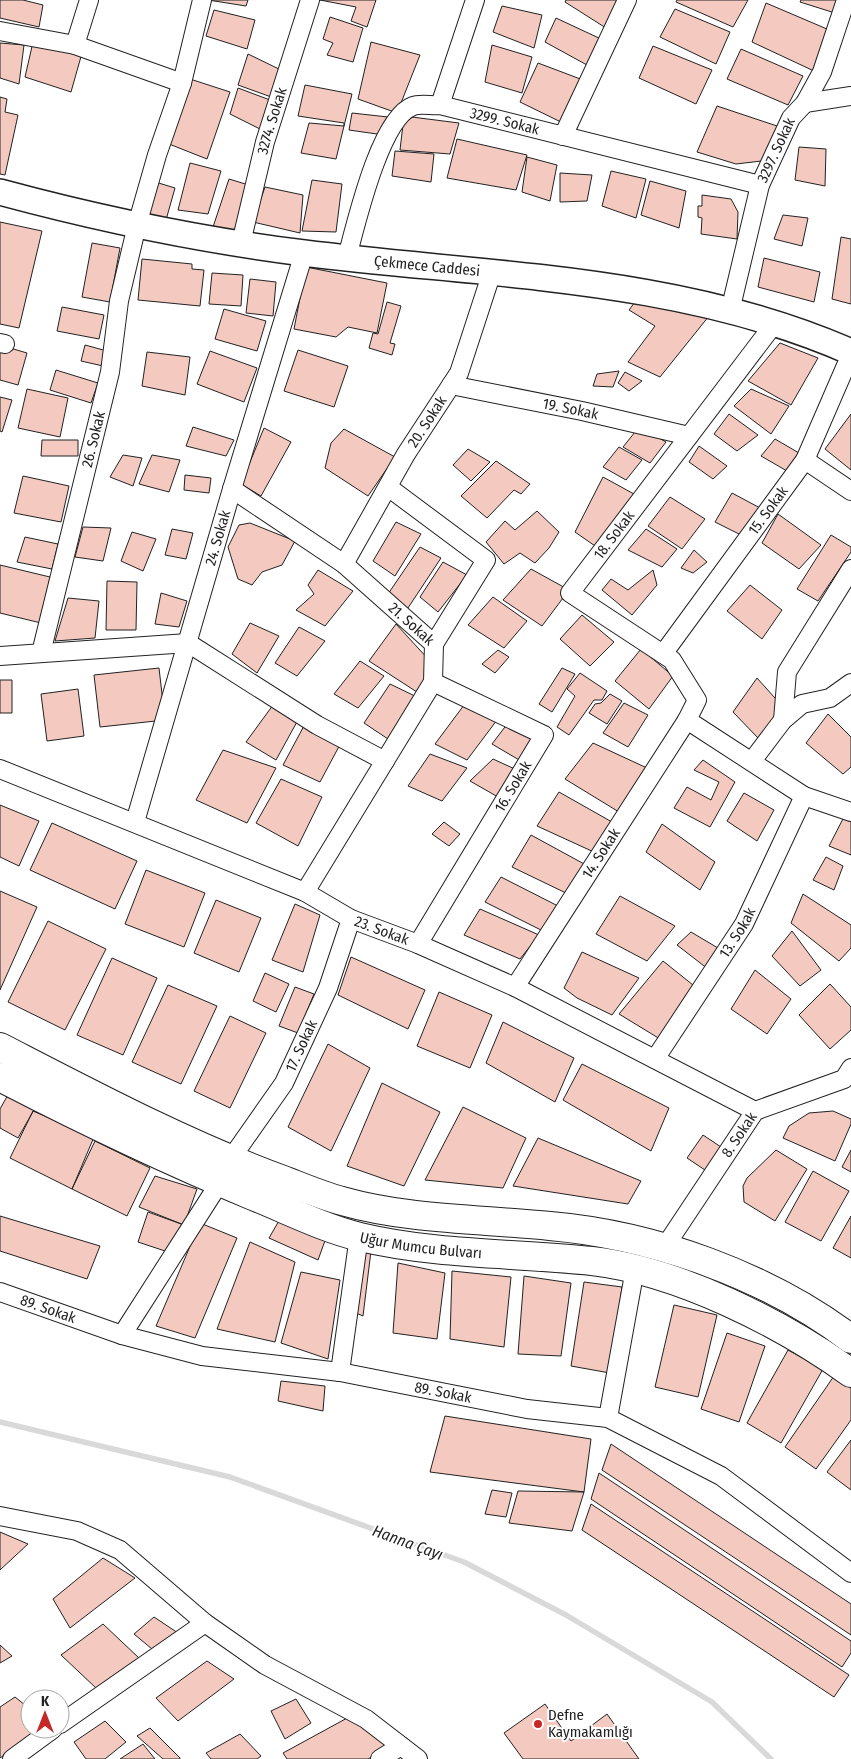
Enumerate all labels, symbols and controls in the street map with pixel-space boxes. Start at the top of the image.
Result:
street label: 3274. Sokak [253,85,291,156]
street label: 3299. Sokak [468,104,541,138]
street label: 3297. Sokak [753,115,799,185]
street label: Çekmece Caddesi [373,252,481,280]
street label: 20. Sokak [404,393,451,451]
street label: 19. Sokak [541,394,600,424]
street label: 26. Sokak [78,409,109,469]
street label: 15. Sokak [744,482,792,538]
street label: 18. Sokak [590,507,638,563]
street label: 24. Sokak [201,508,234,568]
street label: 21. Sokak [385,599,438,649]
street label: 16. Sokak [491,758,535,815]
street label: 14. Sokak [578,825,624,882]
street label: 13. Sokak [715,905,759,961]
street label: 23. Sokak [352,912,411,949]
street label: 17. Sokak [281,1017,321,1075]
street label: 8. Sokak [718,1109,761,1161]
street label: Uğur Mumcu Bulvarı [358,1228,483,1262]
street label: 89. Sokak [18,1291,78,1327]
street label: 89. Sokak [413,1378,473,1407]
water label: Hanna Çayı [370,1521,446,1564]
north arrow [20,1689,70,1739]
text: K [41,1693,50,1710]
place label: Defne Kaymakamlığı [548,1706,633,1741]
marker: Defne Kaymakamlığı [532,1718,544,1730]

